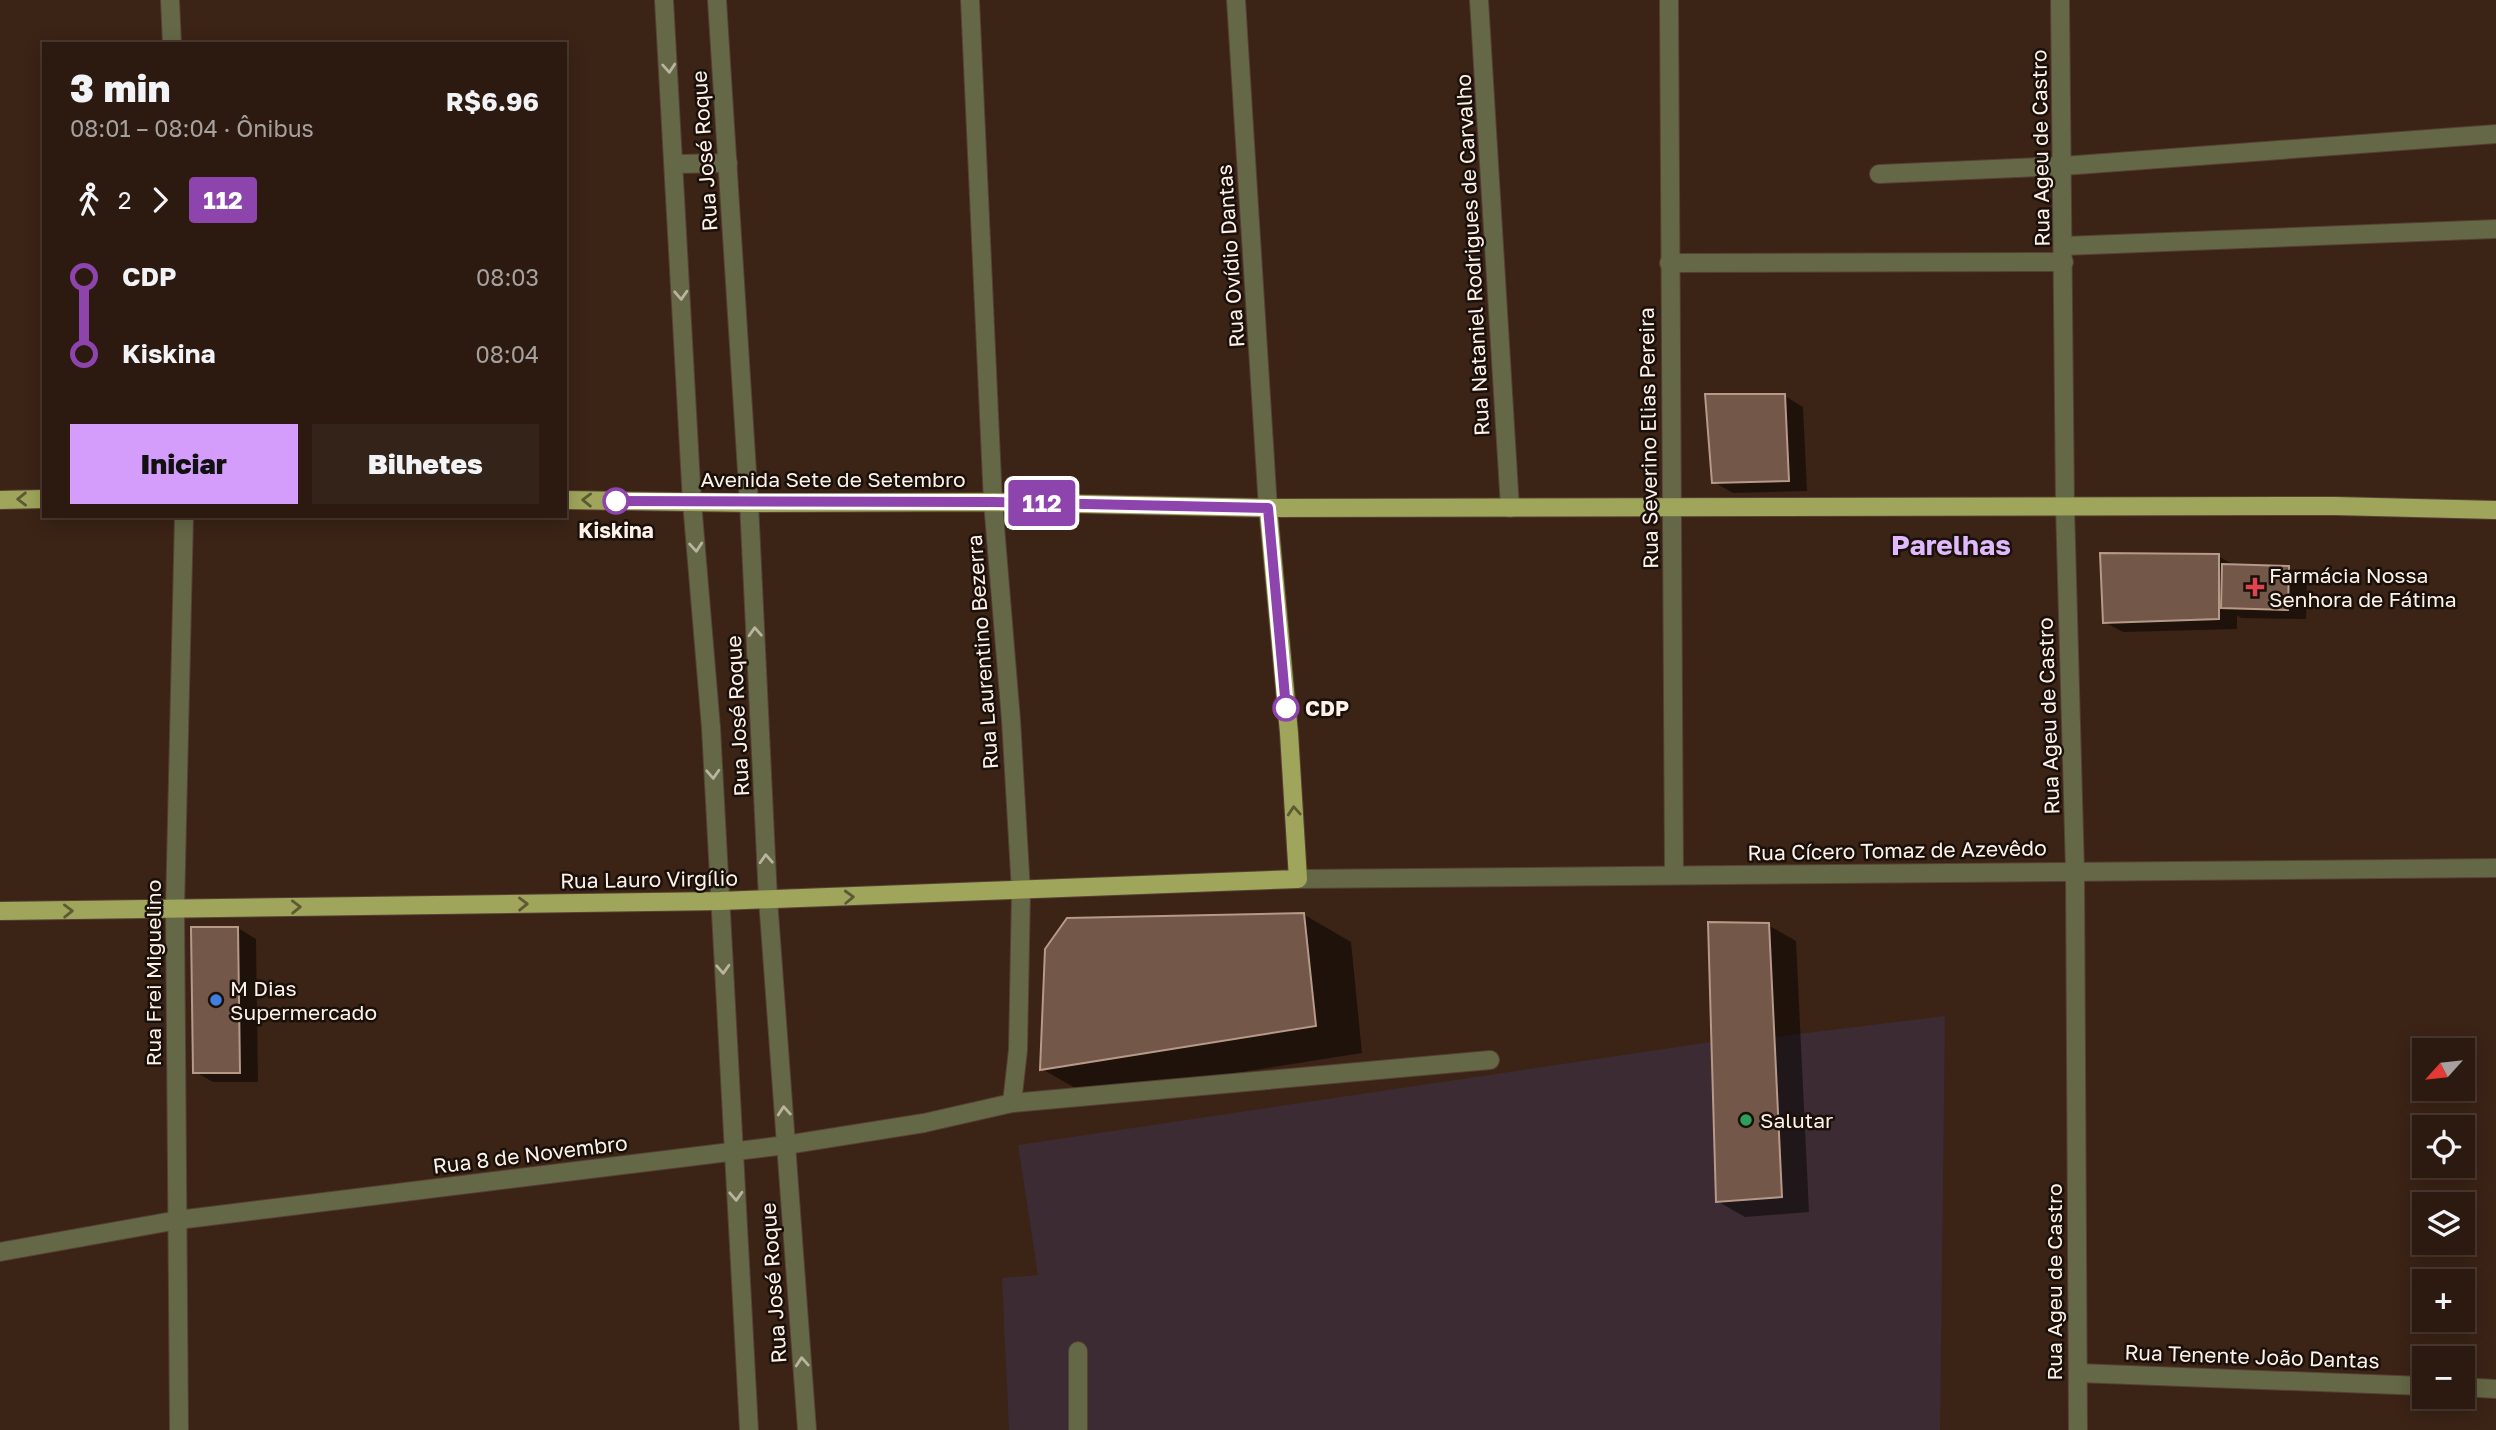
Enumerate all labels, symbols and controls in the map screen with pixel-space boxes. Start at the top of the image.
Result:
street label: Rua Ageu de Castro [2025,49,2055,247]
one-way arrow [661,63,676,74]
text: 3 min [70,65,170,110]
street label: Rua José Roque [685,70,723,232]
street label: Rua Nataniel Rodrigues de Carvalho [1450,73,1494,437]
text: R$6.96 [446,86,539,117]
text: 08:01 – 08:04 · Ônibus [70,114,314,142]
street label: Rua Ovídio Dantas [1211,163,1249,349]
icon: walk [70,181,108,219]
icon: forward [141,181,179,219]
text: 112 [203,185,243,214]
text: 2 [118,186,131,214]
text: CDP [122,261,176,292]
text: 08:03 [476,263,539,291]
one-way arrow [674,290,689,301]
street label: Rua Severino Elias Pereira [1633,307,1663,569]
text: Kiskina [122,338,216,369]
text: 08:04 [476,340,539,368]
button: Iniciar [70,424,298,504]
button: Bilhetes [312,424,539,504]
street label: Avenida Sete de Setembro [701,466,965,492]
line badge: 112 [1002,480,1082,526]
marker: Kiskina [603,488,629,514]
text: 112 [1022,488,1062,517]
one-way arrow [16,492,27,507]
one-way arrow [582,493,593,508]
place label: Kiskina [578,517,654,543]
district label: Parelhas [1891,528,2011,561]
street label: Rua Laurentino Bezerra [961,534,1003,770]
one-way arrow [688,542,703,553]
place label: Farmácia Nossa Senhora de Fátima [2269,562,2457,612]
marker: Farmácia Nossa Senhora de Fátima [2247,579,2263,595]
street label: Rua Ageu de Castro [2032,617,2064,815]
one-way arrow [748,626,763,637]
street label: Rua José Roque [720,635,754,797]
marker: CDP [1273,695,1299,721]
place label: CDP [1305,695,1349,721]
one-way arrow [705,768,720,779]
one-way arrow [1287,806,1302,817]
street label: Rua Cícero Tomaz de Azevêdo [1747,834,2047,866]
one-way arrow [759,853,774,864]
street label: Rua Lauro Virgílio [560,864,738,894]
street label: Rua Frei Miguelino [140,880,166,1066]
one-way arrow [843,889,854,904]
one-way arrow [518,896,529,912]
one-way arrow [290,900,301,915]
one-way arrow [63,903,74,918]
one-way arrow [716,964,731,975]
place label: M Dias Supermercado [230,975,377,1025]
marker: M Dias Supermercado [208,992,224,1008]
north arrow [2412,1038,2474,1101]
map controls [2412,1038,2475,1409]
one-way arrow [777,1105,792,1116]
place label: Salutar [1760,1107,1833,1133]
marker: Salutar [1738,1112,1754,1128]
button: locate [2412,1115,2475,1178]
street label: Rua 8 de Novembro [431,1129,629,1179]
street label: Rua Ageu de Castro [2041,1183,2067,1381]
one-way arrow [728,1191,743,1202]
button: layers [2412,1192,2475,1255]
street label: Rua José Roque [754,1202,792,1364]
button: + [2412,1269,2475,1332]
street label: Rua Tenente João Dantas [2124,1339,2380,1373]
button: − [2412,1346,2475,1409]
one-way arrow [795,1356,810,1367]

